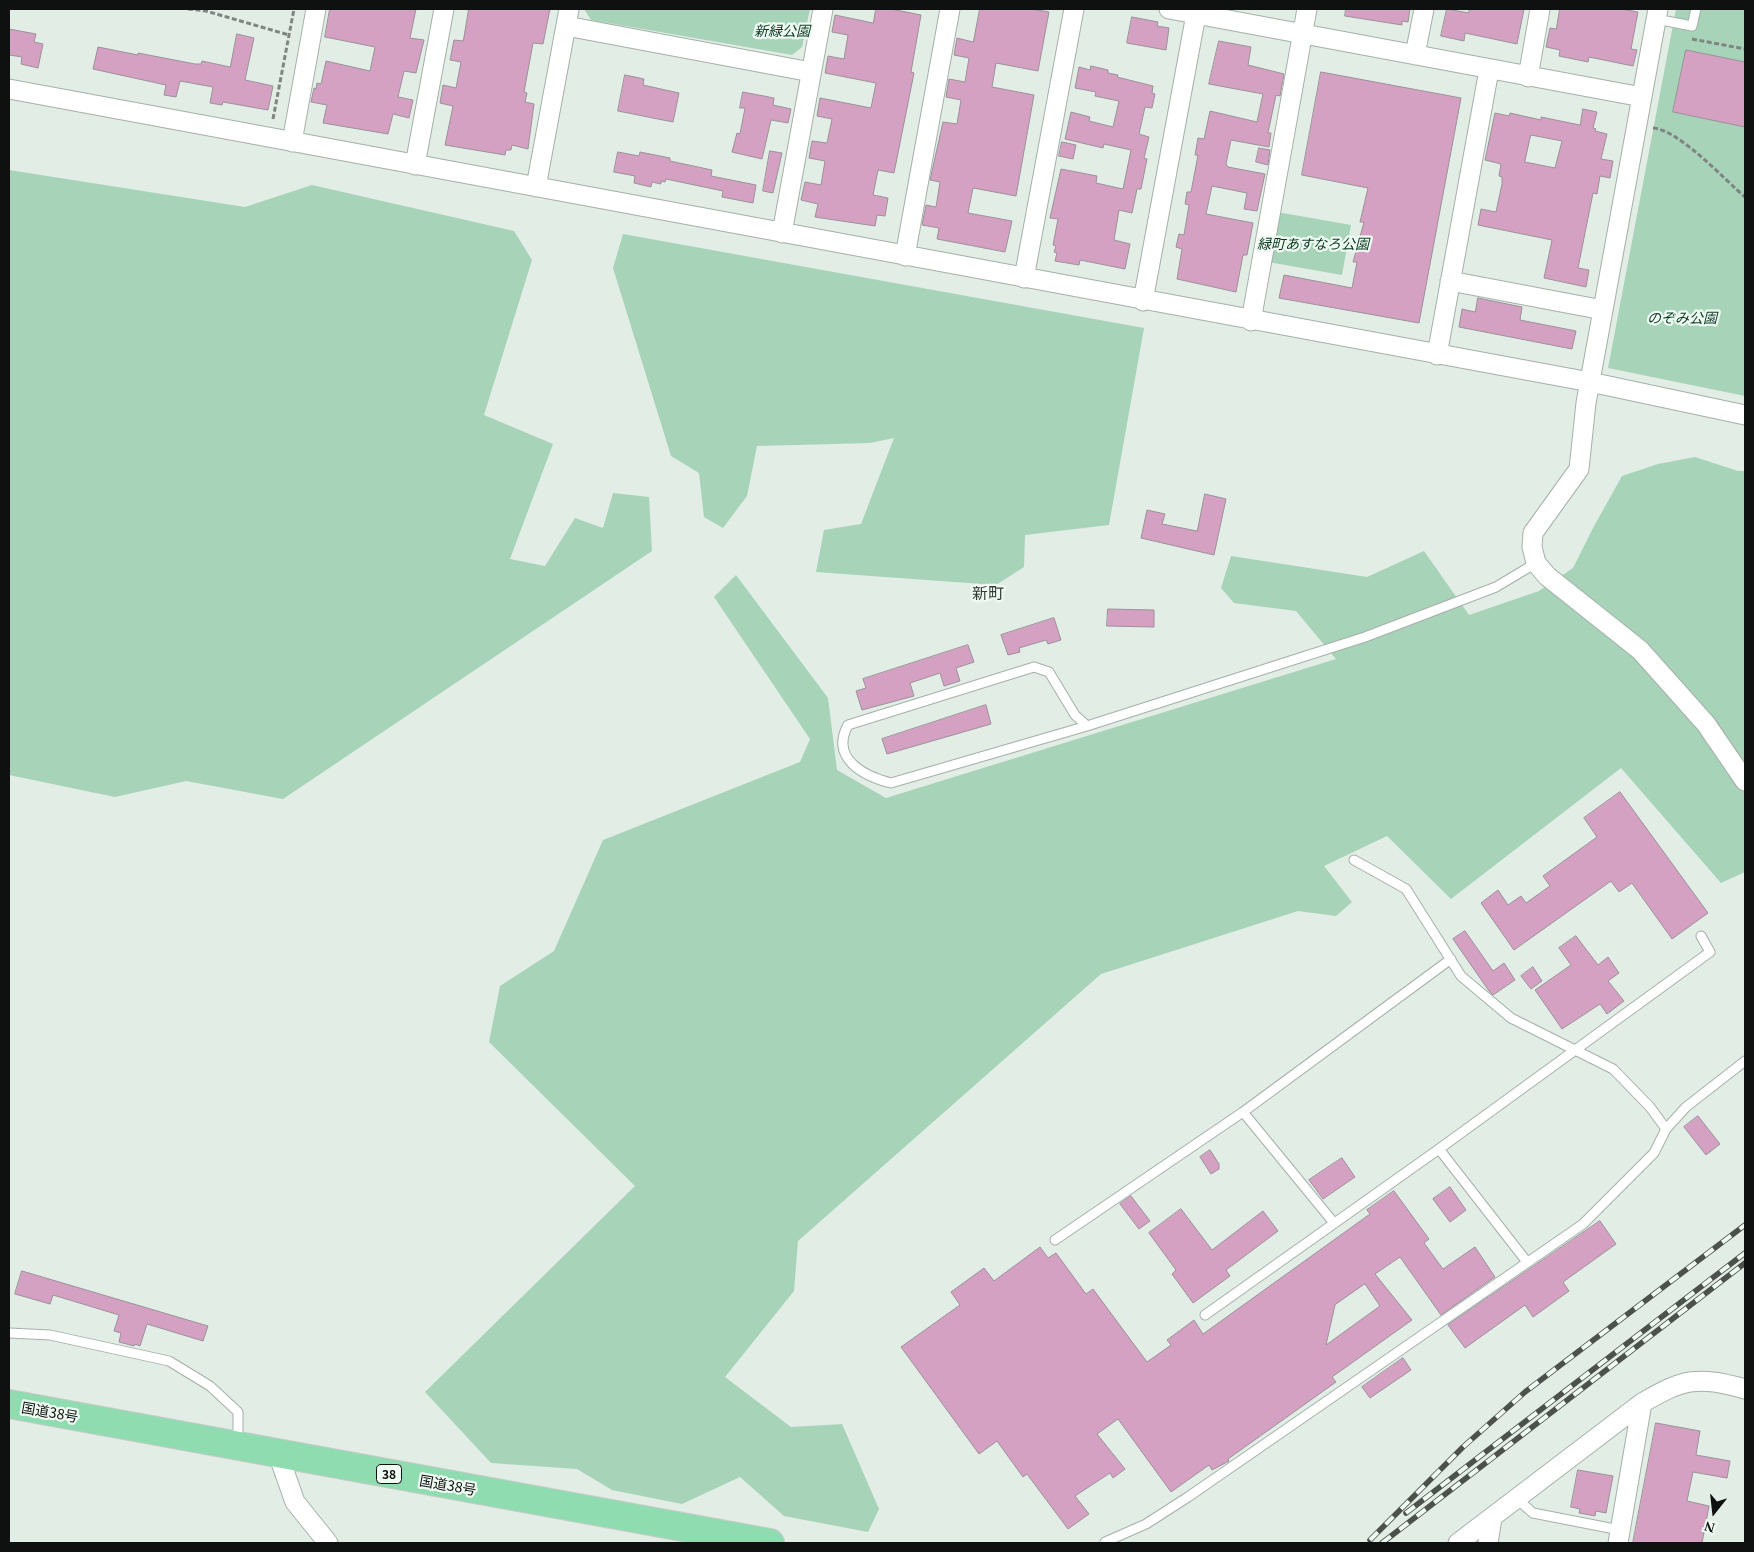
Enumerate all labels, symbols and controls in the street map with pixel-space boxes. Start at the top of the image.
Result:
park label: 新緑公園 [754,23,810,39]
park label: 緑町あすなろ公園 [1257,236,1369,252]
park label: のぞみ公園 [1647,310,1717,326]
district label: 新町 [972,583,1004,603]
street label: 国道38号 [20,1399,80,1425]
road number: 38 [376,1465,402,1484]
street label: 国道38号 [418,1472,478,1498]
north arrow [1689,1487,1739,1537]
text: N [1703,1518,1717,1536]

